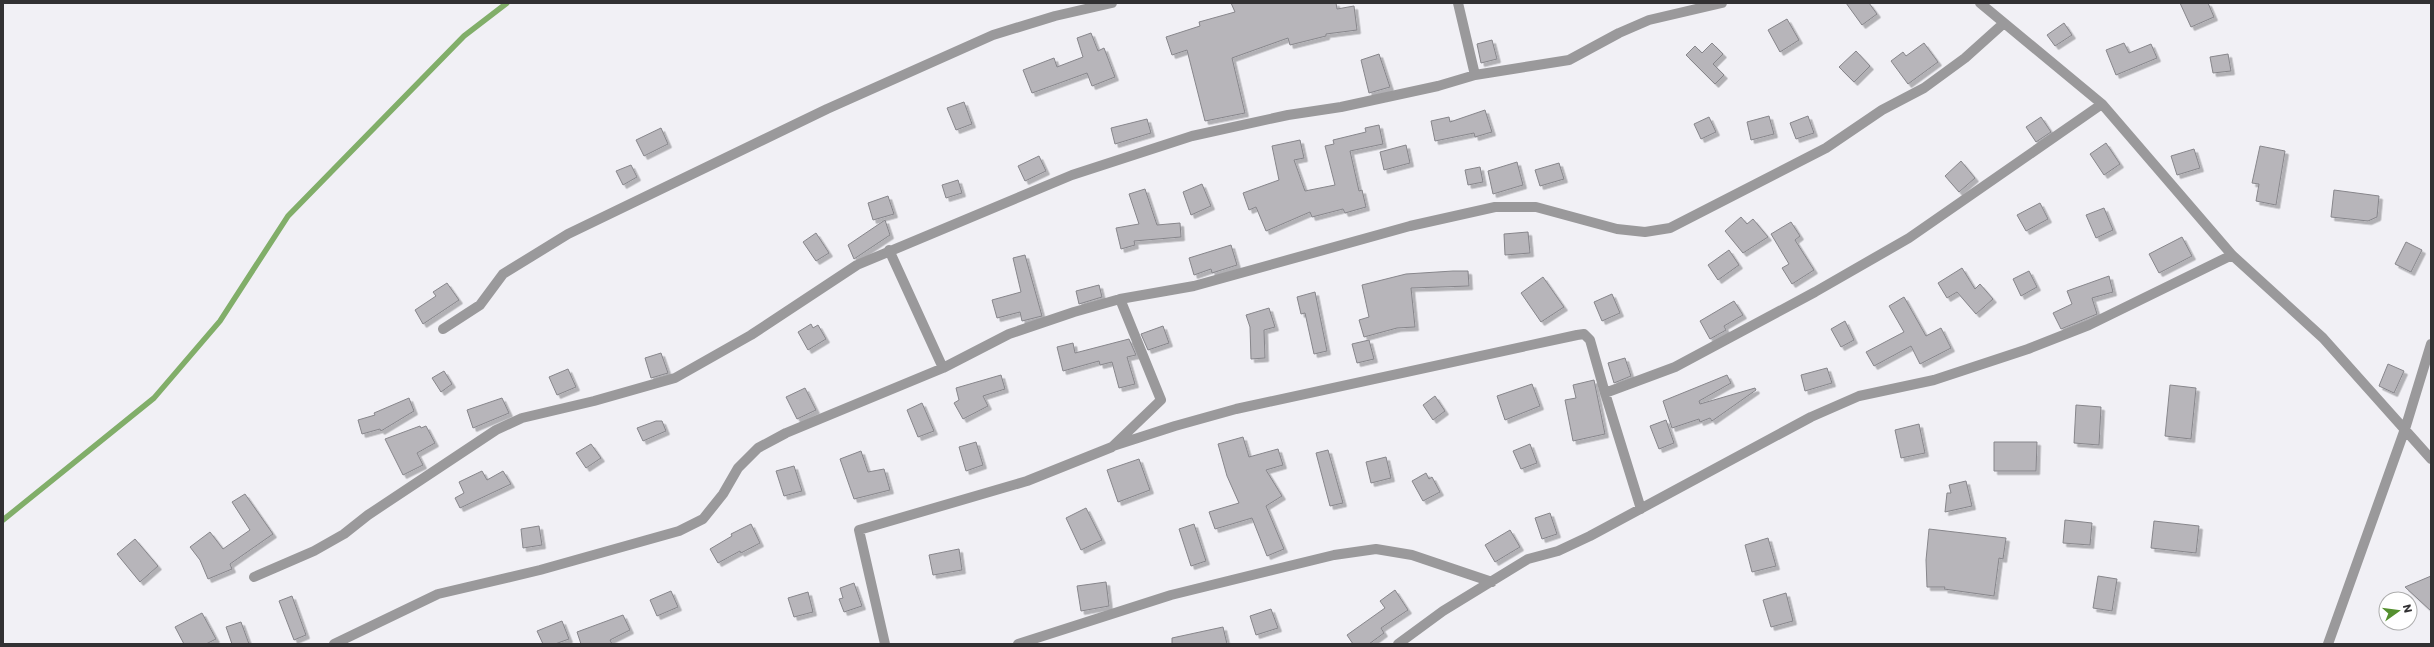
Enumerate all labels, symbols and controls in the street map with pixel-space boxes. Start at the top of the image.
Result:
north arrow [2378,591,2418,631]
text: N [2399,603,2416,615]

